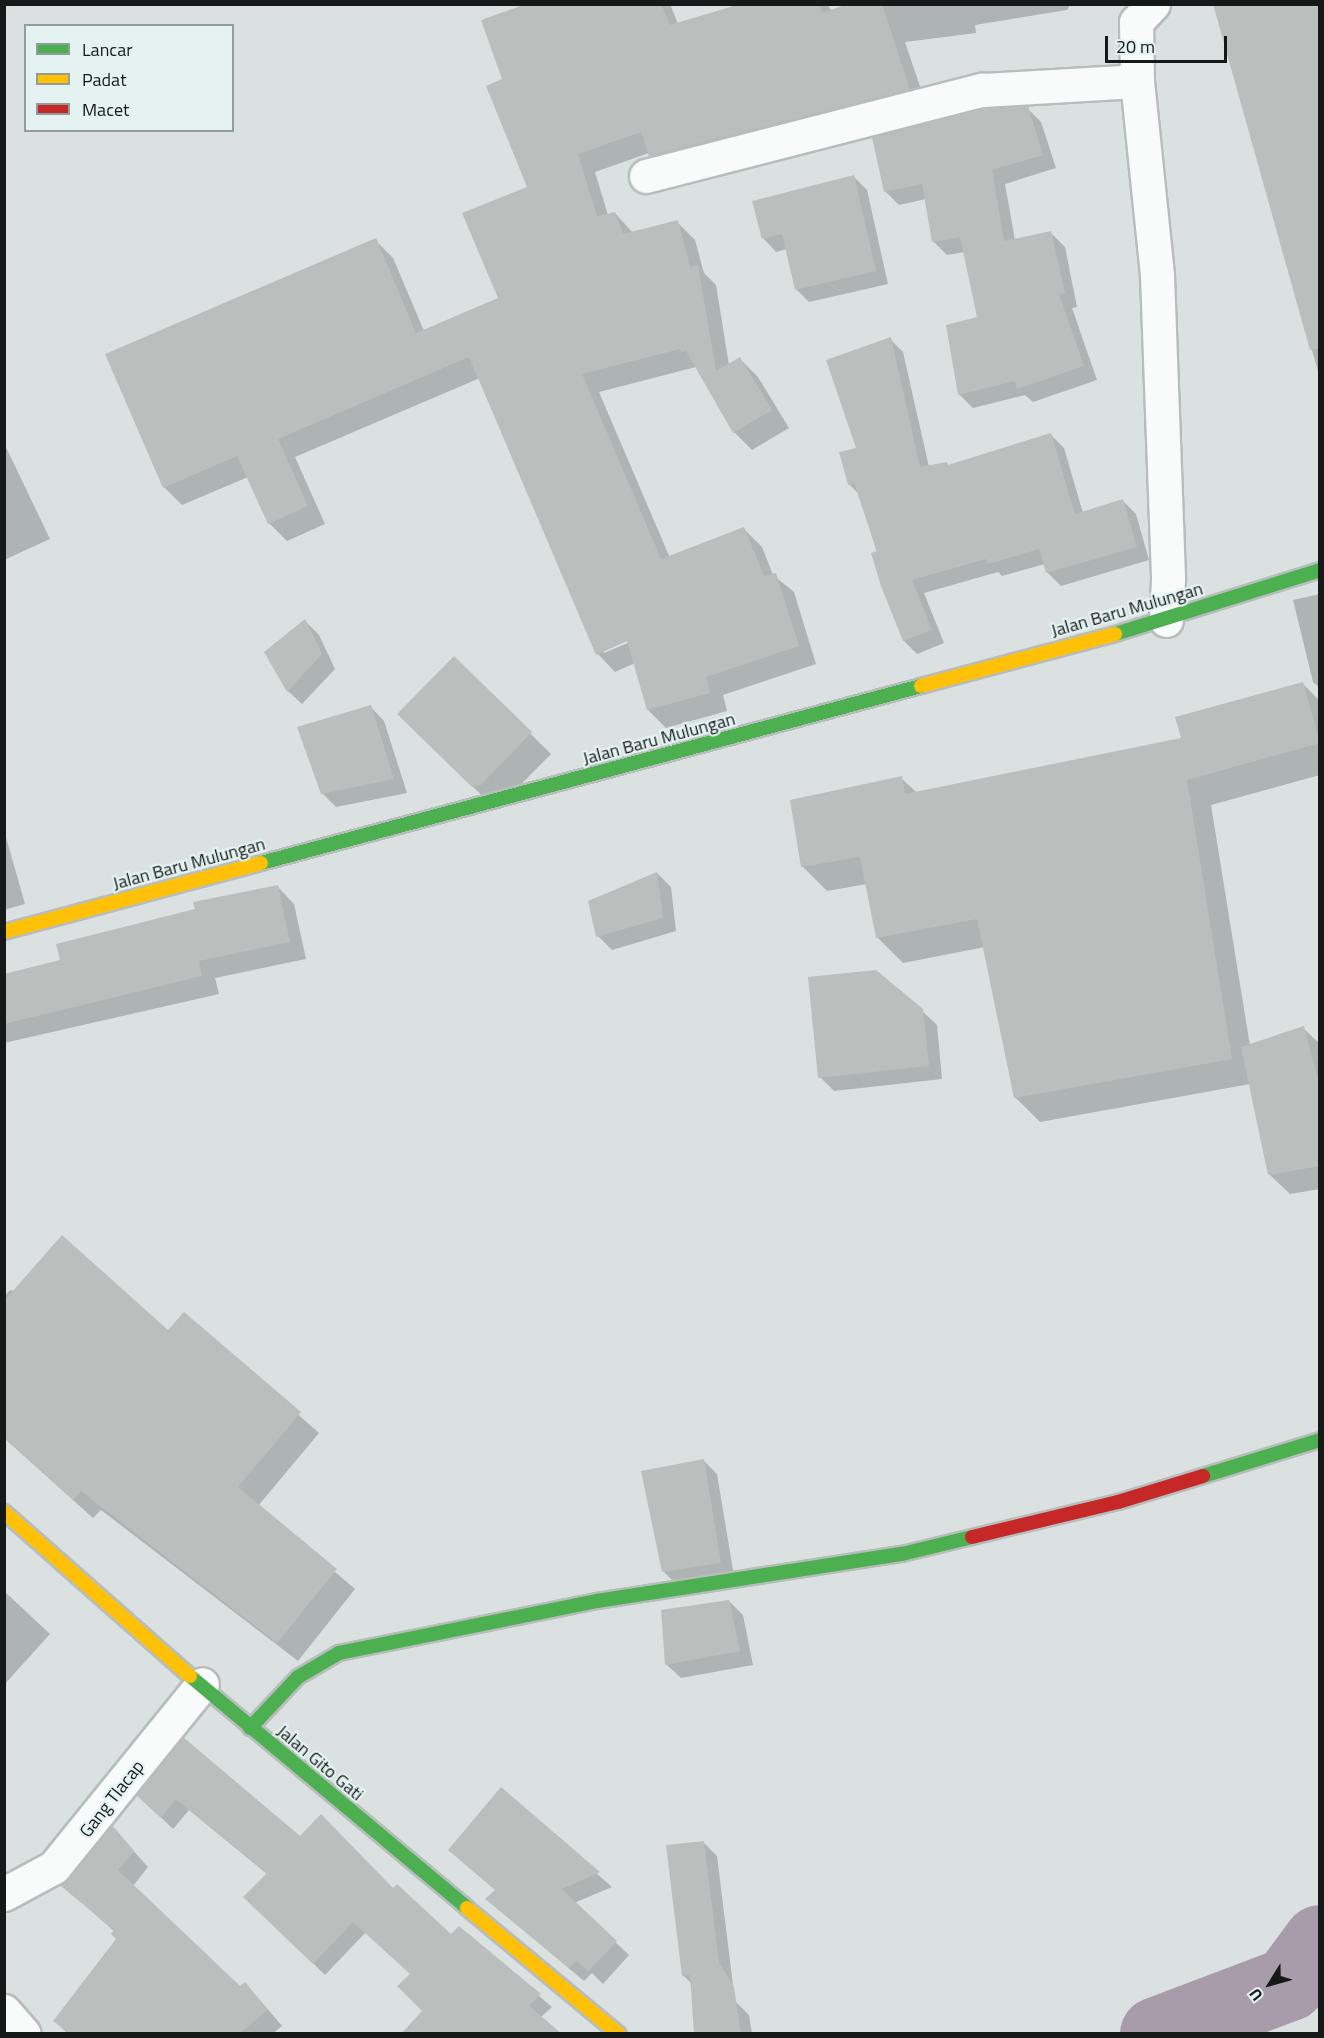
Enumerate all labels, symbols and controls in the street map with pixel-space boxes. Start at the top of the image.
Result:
legend [24,24,234,132]
scale bar [1108,24,1230,62]
text: 20 m [1116,33,1155,60]
text: Lancar [82,36,132,63]
text: Padat [82,66,126,93]
text: Macet [82,96,129,123]
street label: Jalan Baru Mulungan [1049,578,1205,642]
street label: Jalan Baru Mulungan [580,708,738,770]
street label: Jalan Baru Mulungan [110,833,268,895]
street label: Jalan Gito Gati [272,1721,368,1805]
street label: Gang Tlacap [75,1756,149,1842]
north arrow [1240,1954,1300,2014]
text: U [1243,1983,1268,2006]

